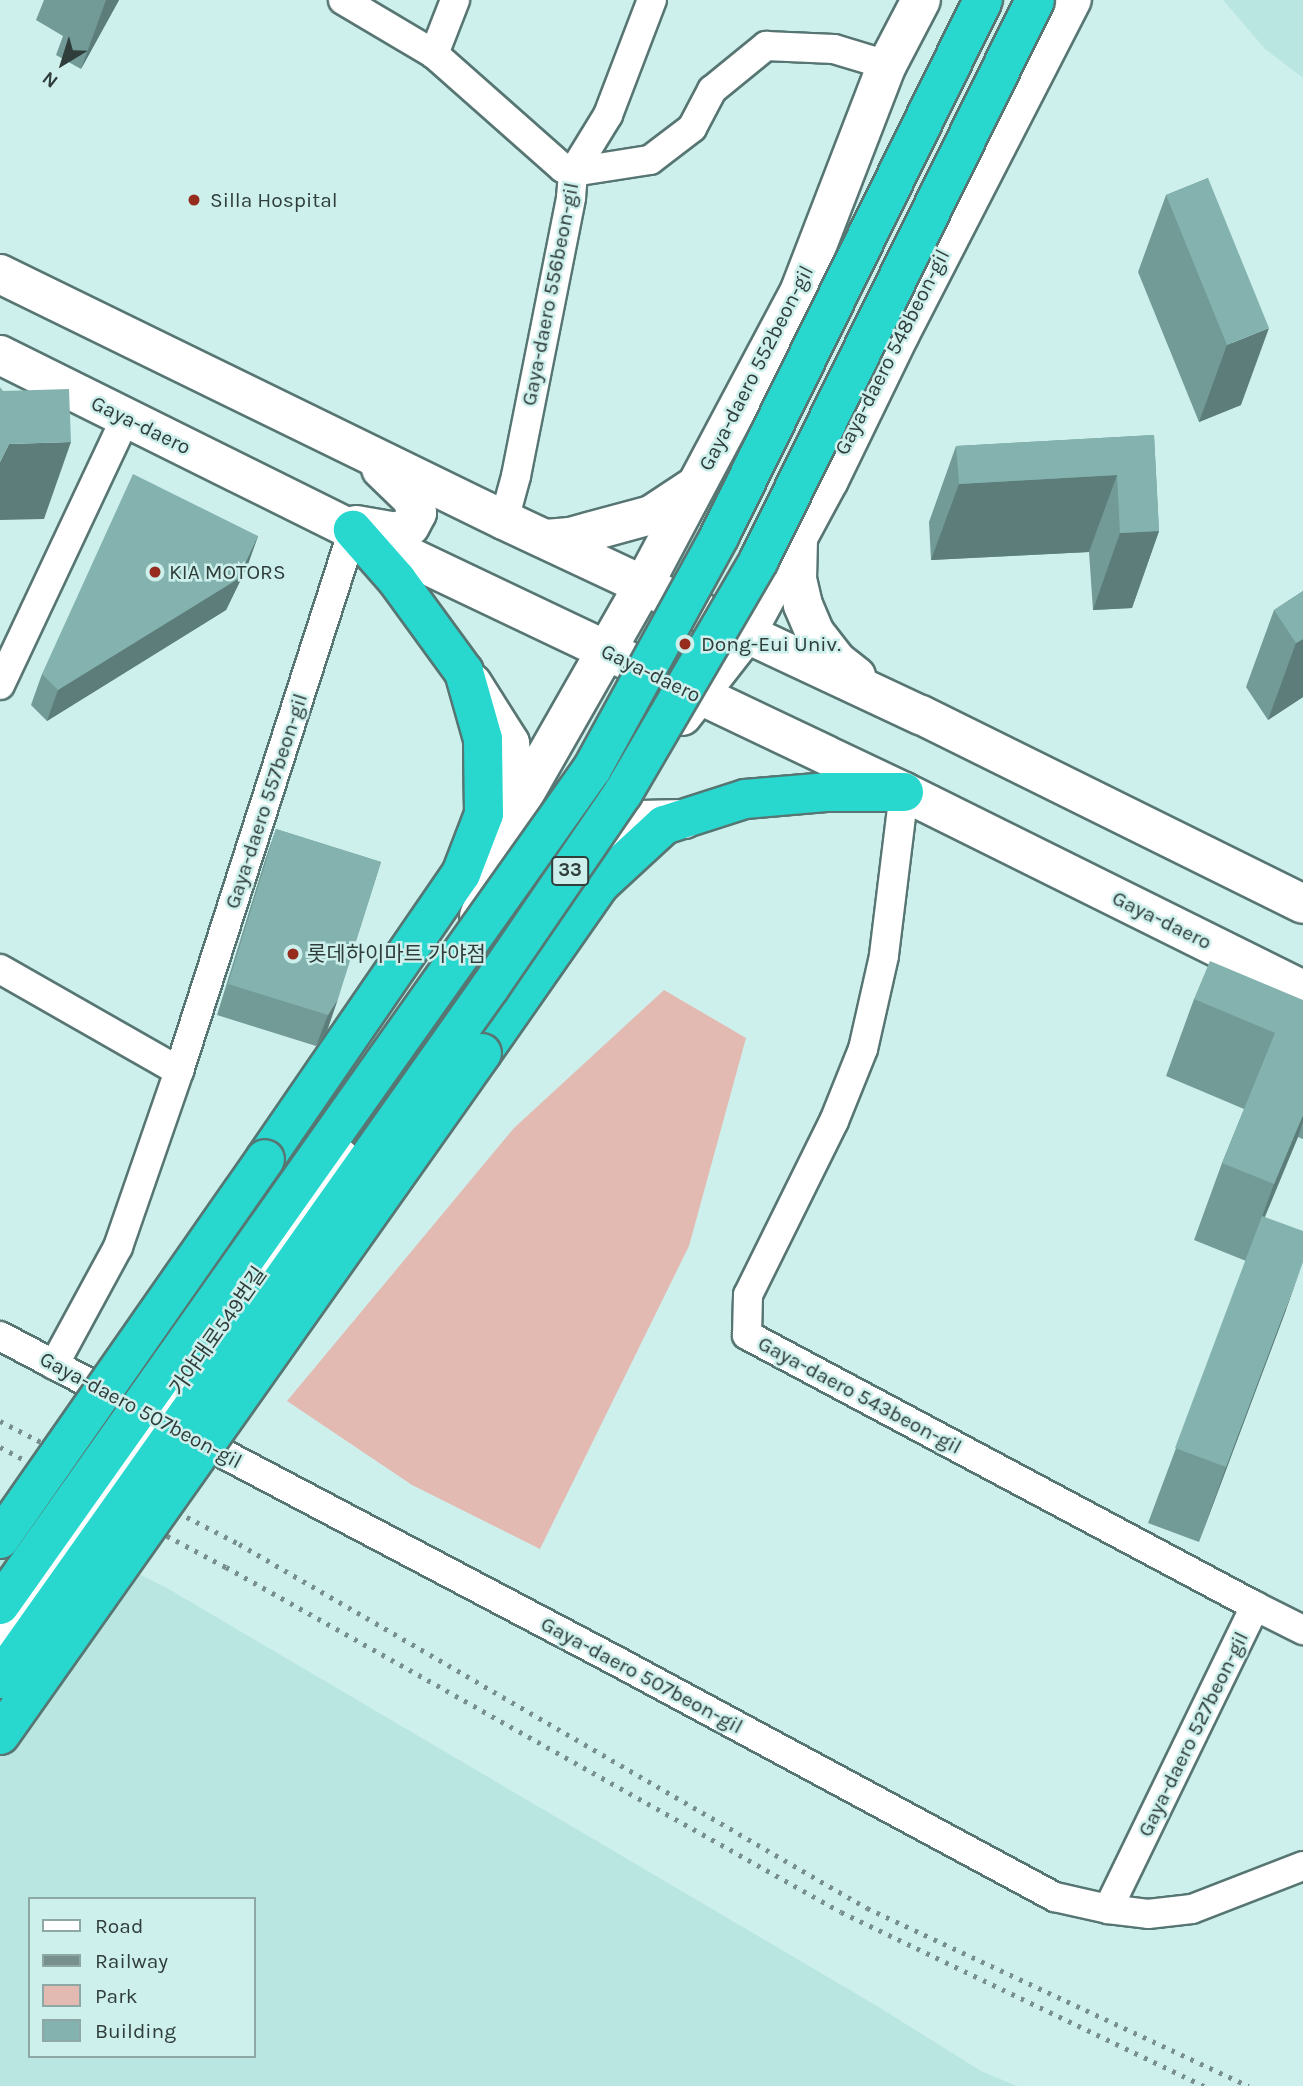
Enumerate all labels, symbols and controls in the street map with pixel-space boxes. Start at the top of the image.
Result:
north arrow [28,28,98,98]
text: N [38,67,62,92]
street label: Gaya-daero 556beon-gil [516,180,584,408]
place label: Silla Hospital [210,187,338,213]
marker: Silla Hospital [184,190,204,210]
street label: Gaya-daero 548beon-gil [829,245,955,459]
street label: Gaya-daero 552beon-gil [693,261,819,475]
street label: Gaya-daero [87,390,195,460]
place label: KIA MOTORS [169,559,286,585]
marker: KIA MOTORS [147,564,163,580]
place label: Dong-Eui Univ. [701,631,841,657]
marker: Dong-Eui Univ. [675,634,695,654]
street label: Gaya-daero [597,638,705,708]
street label: Gaya-daero 557beon-gil [219,690,313,912]
road number: 33 [551,856,589,886]
street label: Gaya-daero [1108,885,1216,955]
place label: 롯데하이마트 가야점 [307,941,486,967]
marker: 롯데하이마트 가야점 [285,946,301,962]
street label: 가야대로549번길 [164,1262,272,1400]
street label: Gaya-daero 543beon-gil [754,1331,966,1459]
street label: Gaya-daero 507beon-gil [36,1346,246,1474]
street label: Gaya-daero 507beon-gil [537,1611,747,1739]
street label: Gaya-daero 527beon-gil [1132,1627,1254,1841]
legend [28,1897,256,2058]
text: Road [95,1914,143,1938]
text: Railway [95,1949,168,1973]
text: Park [95,1984,138,2008]
text: Building [95,2019,176,2043]

